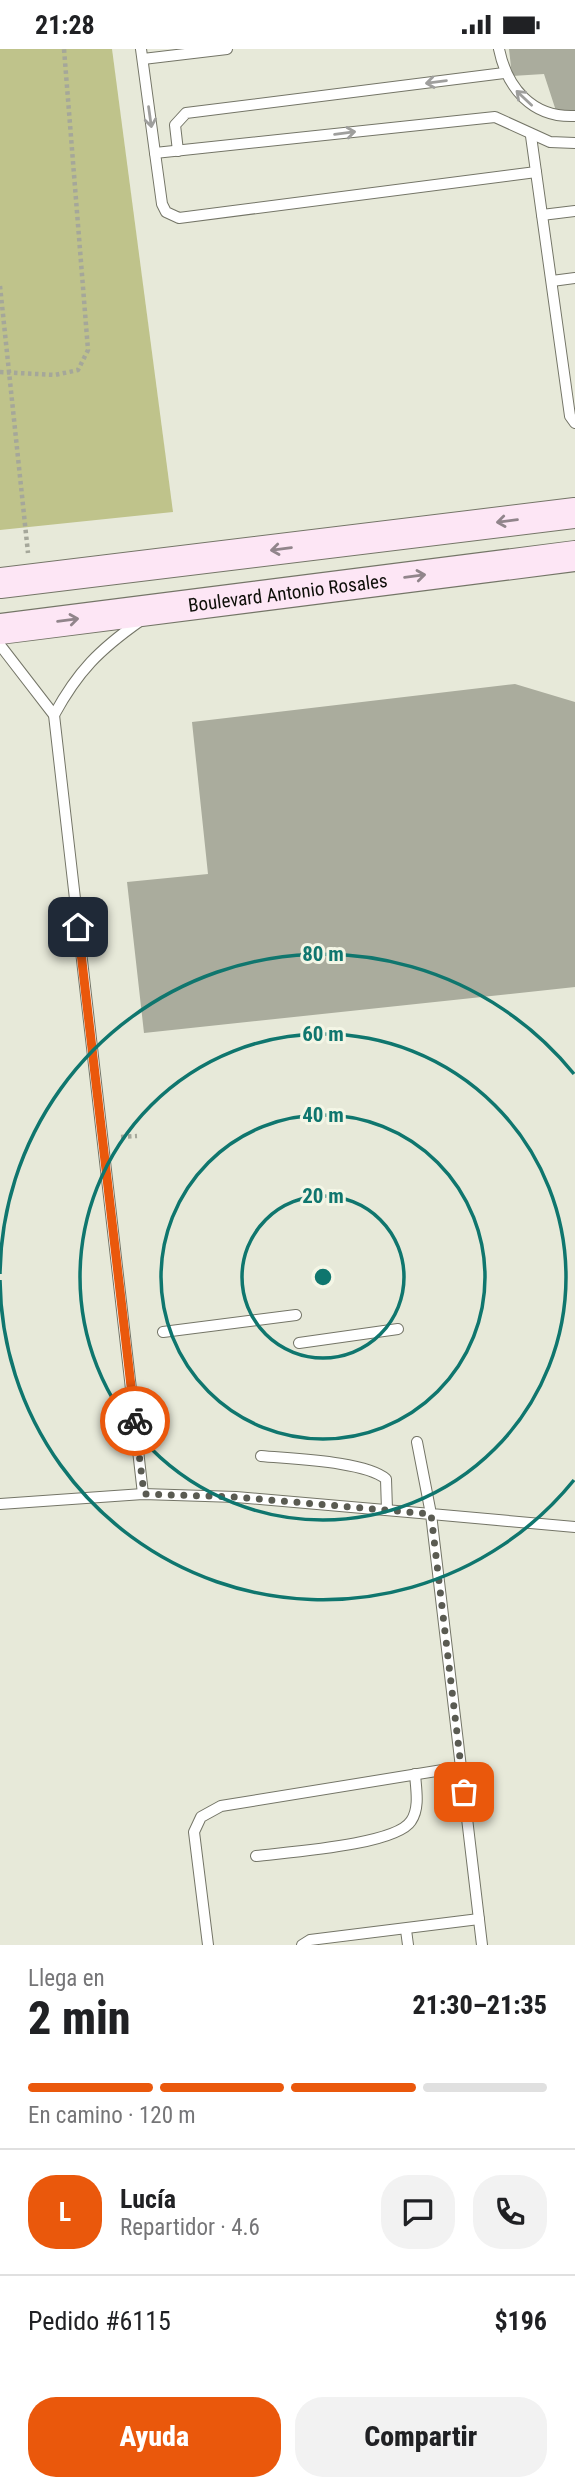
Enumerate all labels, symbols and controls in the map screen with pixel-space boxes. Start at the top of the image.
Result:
text: 21:28 [35,10,95,40]
one-way arrow [425,75,448,88]
one-way arrow [516,89,533,106]
one-way arrow [144,105,157,128]
one-way arrow [333,126,356,139]
one-way arrow [496,515,519,528]
one-way arrow [271,542,293,555]
street label: Boulevard Antonio Rosales [187,568,389,617]
one-way arrow [403,570,426,583]
one-way arrow [56,614,79,627]
pin [48,897,108,957]
icon: home [59,908,97,946]
text: 80 m [302,942,344,966]
text: 60 m [302,1022,344,1046]
text: 40 m [302,1103,344,1127]
text: 20 m [302,1184,344,1208]
centre of rings [311,1265,335,1289]
courier [100,1386,170,1456]
icon: bike [116,1402,154,1440]
pin [434,1762,494,1822]
icon: bag [445,1773,483,1811]
text: Llega en [28,1965,105,1992]
text: 21:30–21:35 [413,1990,547,2020]
text: 2 min [28,1991,131,2045]
text: En camino · 120 m [28,2102,196,2129]
button: chat [381,2175,455,2249]
button: phone [473,2175,547,2249]
text: Lucía [120,2184,176,2214]
text: L [59,2197,71,2227]
text: Repartidor · 4.6 [120,2214,260,2241]
text: Pedido #6115 [28,2306,171,2336]
text: $196 [494,2306,547,2336]
button: Ayuda [28,2397,281,2477]
button: Compartir [295,2397,547,2477]

